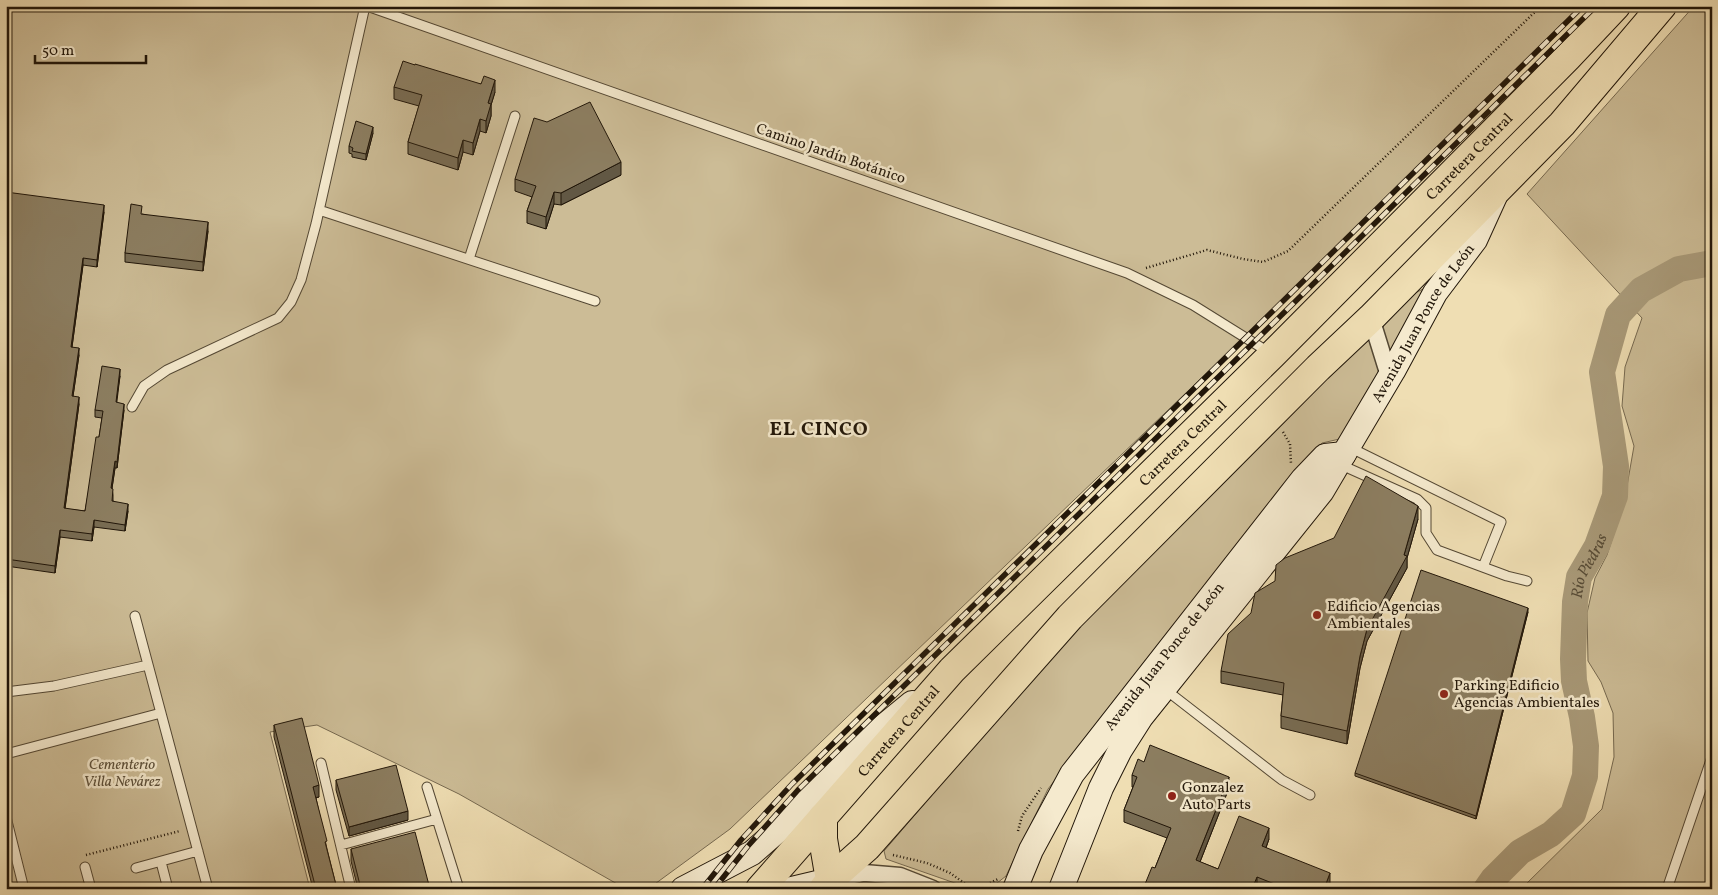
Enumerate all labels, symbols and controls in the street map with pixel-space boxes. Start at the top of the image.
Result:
scale bar [35,32,146,64]
text: 50 m [42,41,74,62]
street label: Carretera Central [1422,109,1518,206]
street label: Camino Jardín Botánico [753,119,908,190]
street label: Avenida Juan Ponce de León [1368,240,1481,407]
street label: Carretera Central [1135,396,1232,492]
district label: EL CINCO [769,416,869,444]
water label: Río Piedras [1567,531,1614,600]
street label: Avenida Juan Ponce de León [1101,579,1230,736]
place label: Edificio Agencias Ambientales [1327,597,1440,635]
marker: Edificio Agencias Ambientales [1311,609,1323,621]
place label: Parking Edificio Agencias Ambientales [1454,676,1600,714]
street label: Carretera Central [854,682,946,782]
marker: Parking Edificio Agencias Ambientales [1438,688,1450,700]
park label: Cementerio Villa Nevárez [84,755,161,793]
place label: Gonzalez Auto Parts [1182,778,1251,816]
marker: Gonzalez Auto Parts [1166,790,1178,802]

